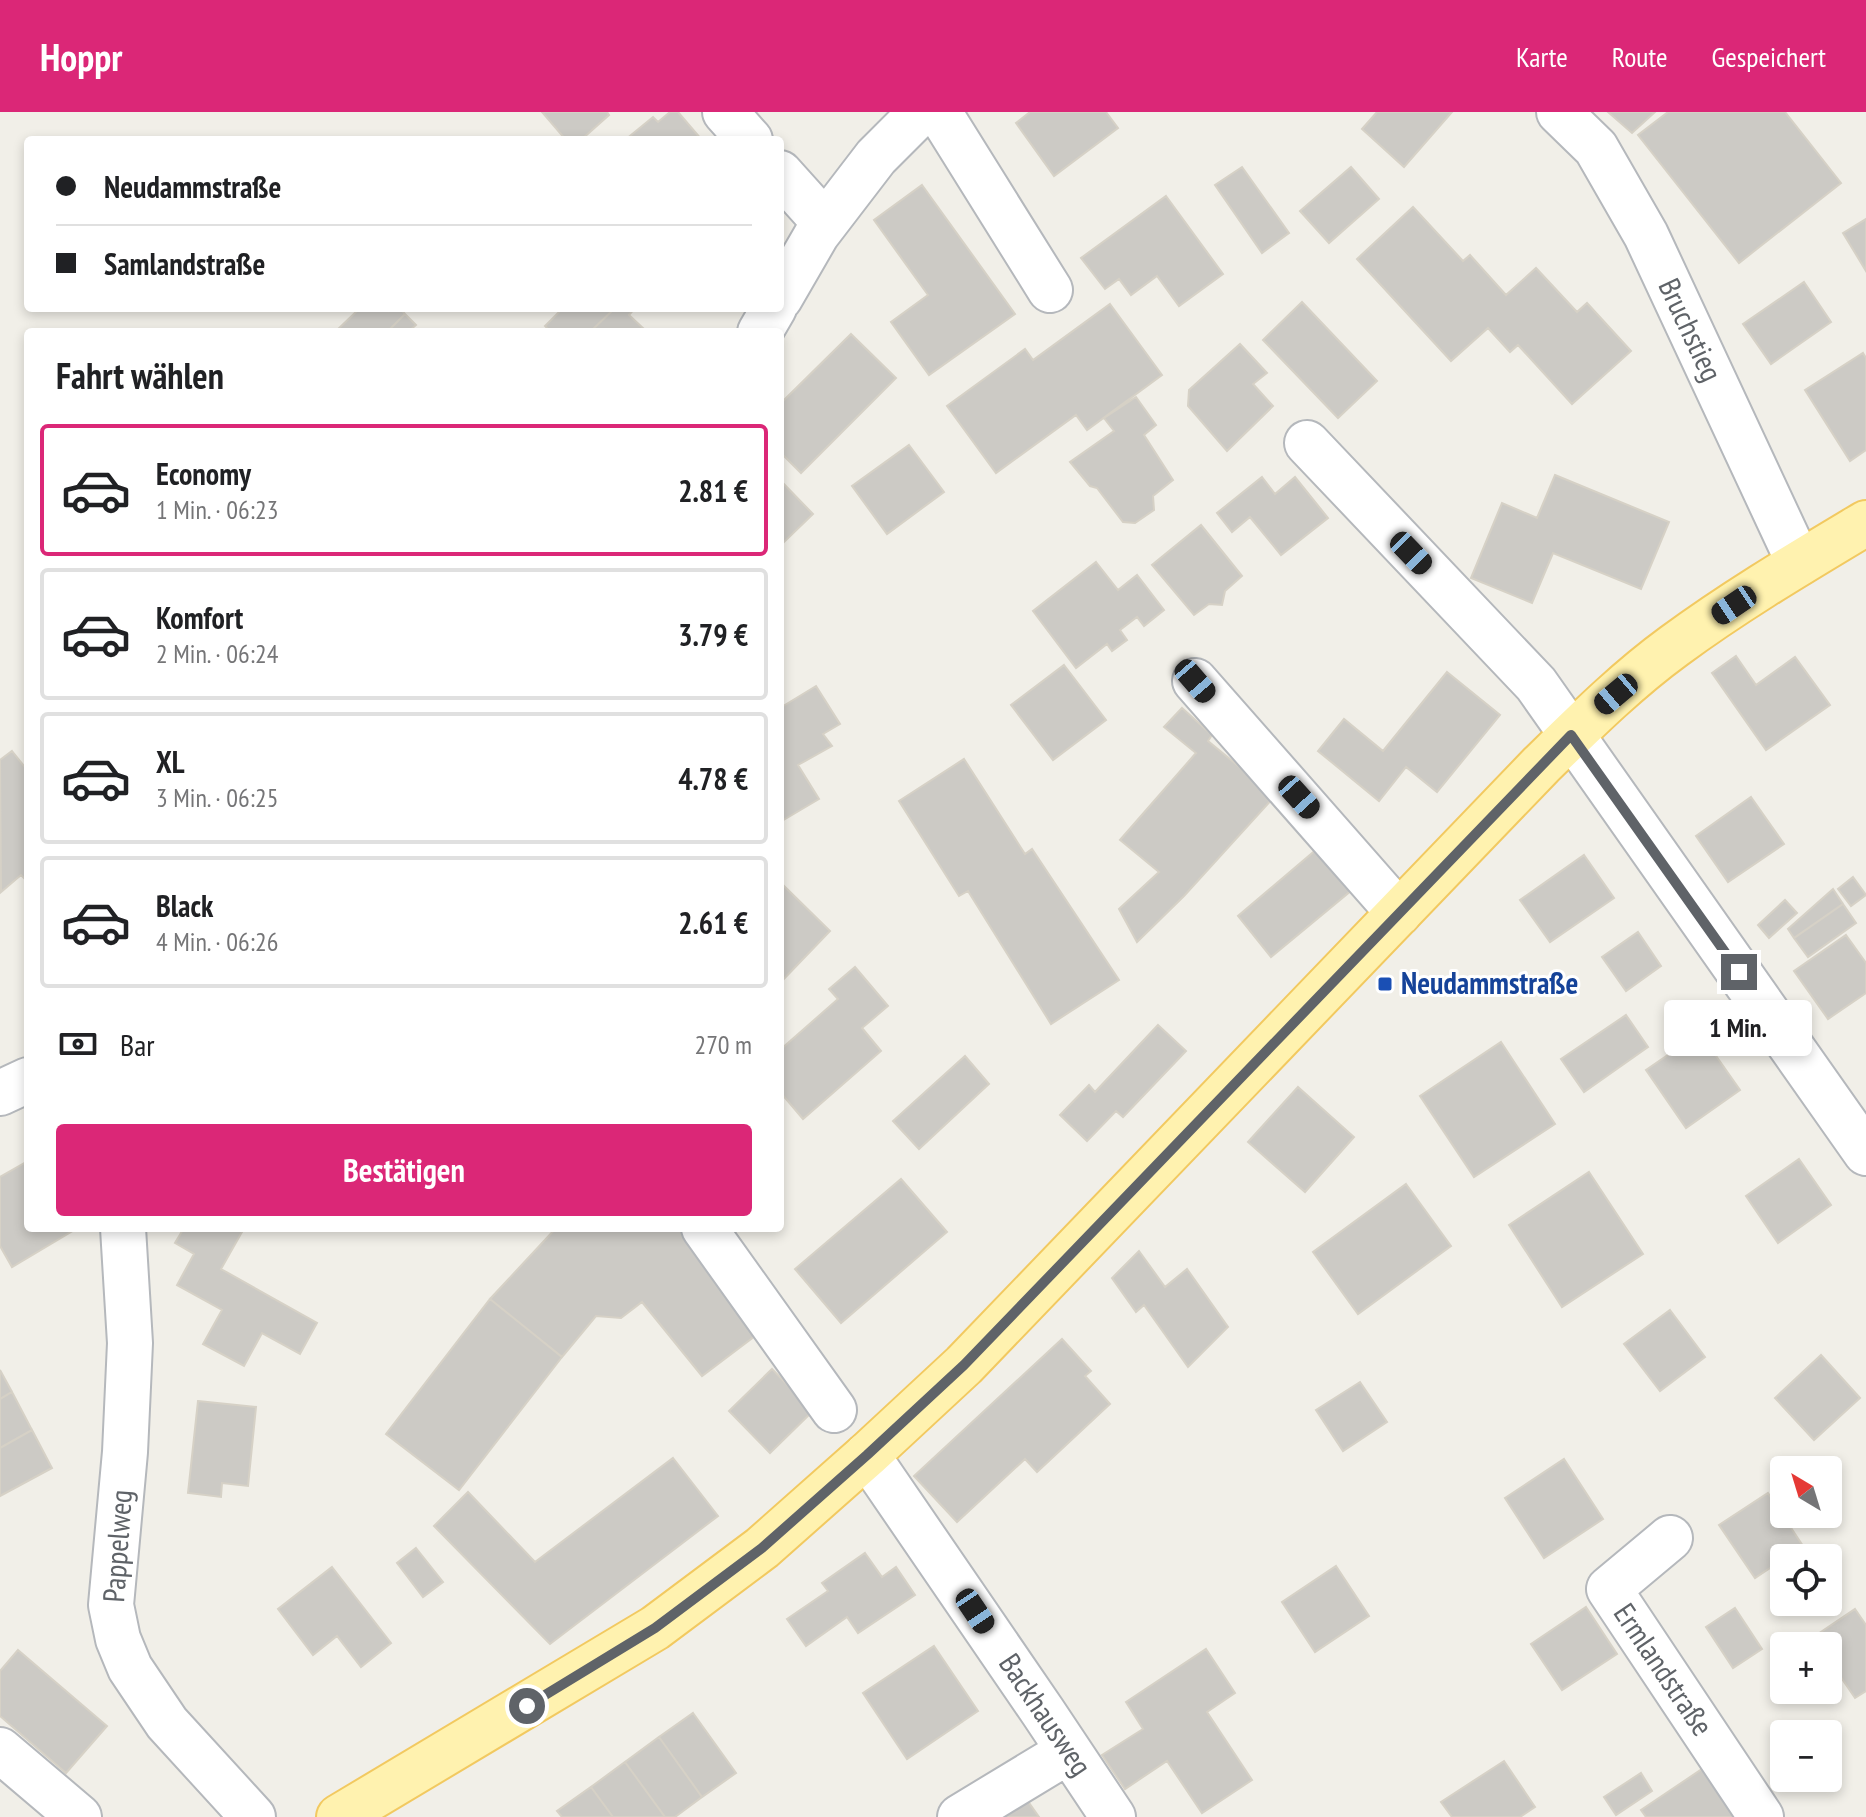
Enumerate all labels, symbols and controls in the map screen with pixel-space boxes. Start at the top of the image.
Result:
text: Hoppr [40,32,122,81]
text: Karte [1516,38,1568,75]
text: Route [1612,38,1667,75]
text: Gespeichert [1711,38,1826,75]
text: Neudammstraße [104,167,281,206]
text: Samlandstraße [104,244,265,283]
street label: Bruchstieg [1651,272,1732,387]
text: Fahrt wählen [56,352,224,399]
icon: car [60,454,132,526]
text: Economy [156,454,251,493]
text: 2.81 € [678,471,748,510]
text: 1 Min. · 06:23 [156,493,278,526]
car [1386,527,1436,579]
car [1707,582,1761,628]
icon: car [60,598,132,670]
text: Komfort [156,598,243,637]
text: 3.79 € [678,615,748,654]
text: 2 Min. · 06:24 [156,637,278,670]
car [1170,655,1220,707]
car [1590,669,1642,719]
icon: car [60,742,132,814]
text: XL [156,742,185,781]
text: 4.78 € [678,759,748,798]
car [1274,771,1324,823]
text: 3 Min. · 06:25 [156,781,278,814]
icon: car [60,886,132,958]
text: Black [156,886,213,925]
text: 2.61 € [678,903,748,942]
text: 4 Min. · 06:26 [156,925,278,958]
route end [1721,954,1757,990]
place label: Neudammstraße [1401,963,1578,1002]
marker: Neudammstraße [1376,975,1394,993]
callout: 1 Min. [1665,1000,1813,1056]
text: 1 Min. [1709,1011,1767,1044]
icon: cash [56,1022,100,1066]
text: Bar [120,1025,154,1064]
text: 270 m [694,1028,752,1061]
button: Bestätigen [56,1124,752,1216]
north arrow [1770,1456,1842,1528]
map controls [1770,1456,1842,1792]
street label: Pappelweg [93,1488,140,1603]
button: locate [1770,1544,1842,1616]
car [952,1584,998,1638]
street label: Ermlandstraße [1606,1595,1723,1743]
button: + [1770,1632,1842,1704]
street label: Backhausweg [991,1645,1101,1783]
route start [509,1688,545,1724]
button: − [1770,1720,1842,1792]

